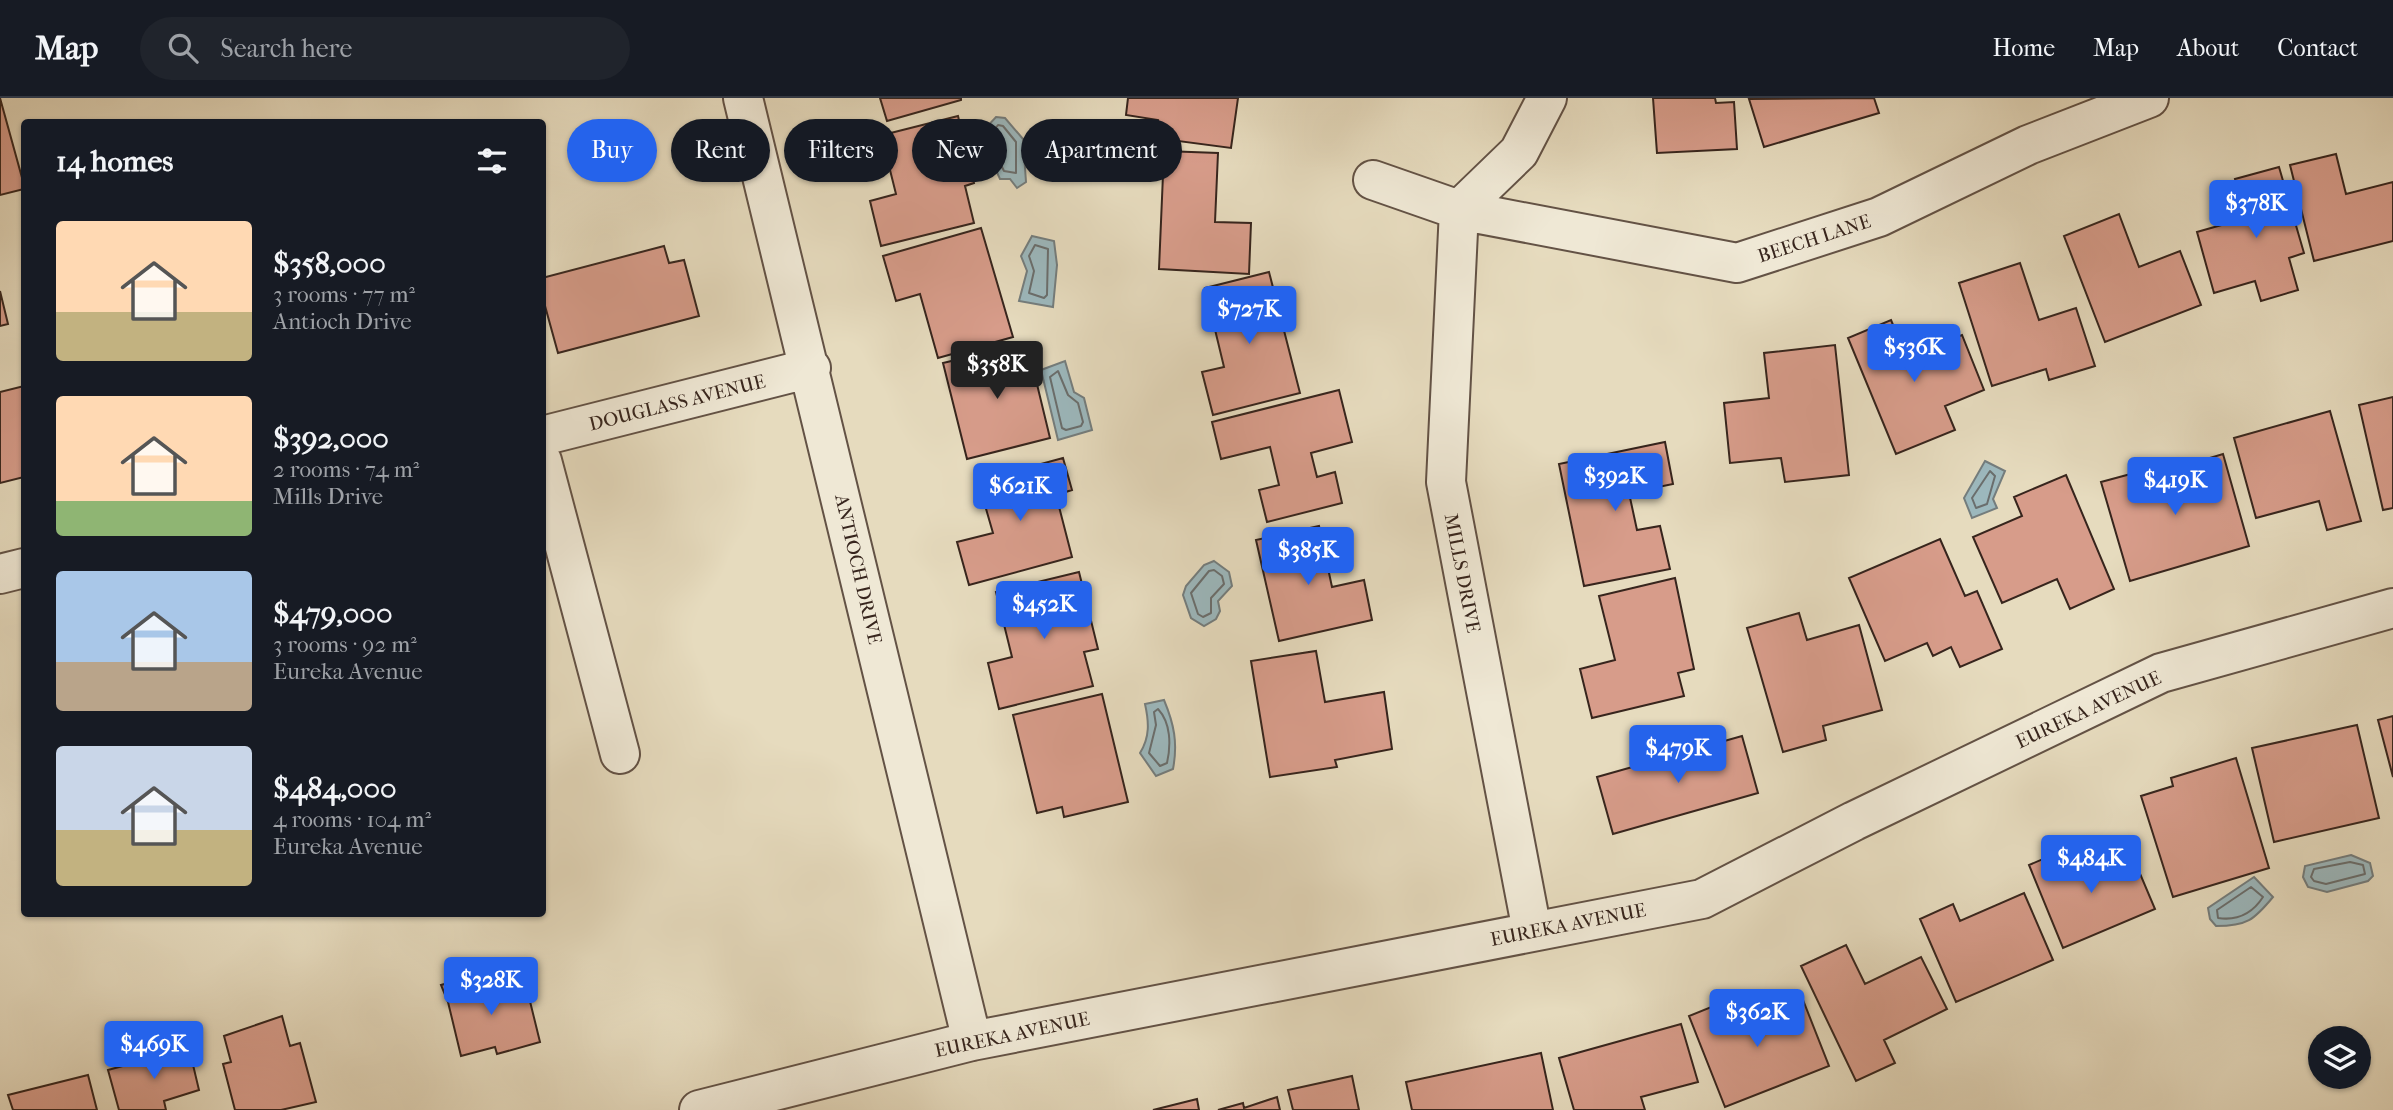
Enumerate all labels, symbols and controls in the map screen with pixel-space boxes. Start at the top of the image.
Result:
search box [140,17,630,80]
text: Map [35,29,98,68]
icon: search [164,29,202,67]
text: Search here [220,33,352,64]
text: Home [1993,34,2055,62]
text: Map [2093,34,2139,62]
text: About [2177,34,2239,62]
text: Contact [2277,34,2358,62]
chip: Buy [567,119,657,182]
chip: Rent [671,119,770,182]
chip: Filters [784,119,898,182]
chip: New [912,119,1007,182]
chip: Apartment [1021,119,1182,182]
icon: filters [473,142,511,180]
text: 14 homes [56,144,173,179]
pin: $378K [2207,180,2305,240]
text: $378K [2225,189,2287,216]
street label: BEECH LANE [1755,210,1874,268]
text: $358,000 [273,246,386,281]
icon: home [112,249,196,333]
text: 3 rooms · 77 m² [273,281,415,308]
pin: $727K [1200,286,1298,346]
text: $727K [1217,295,1281,322]
text: Antioch Drive [273,308,412,335]
pin: $536K [1865,324,1963,384]
text: $536K [1883,333,1945,360]
pin: $358K [948,342,1046,401]
text: $358K [967,350,1027,377]
street label: DOUGLASS AVENUE [587,370,768,436]
text: $392,000 [273,421,389,456]
icon: home [112,424,196,508]
pin: $392K [1566,454,1664,513]
text: 2 rooms · 74 m² [273,456,419,483]
pin: $419K [2126,458,2224,517]
text: $392K [1584,462,1646,489]
pin: $621K [971,464,1069,523]
text: $419K [2143,466,2207,493]
text: $621K [989,472,1051,499]
text: Mills Drive [273,483,383,510]
street label: ANTIOCH DRIVE [830,491,886,647]
street label: MILLS DRIVE [1440,512,1484,635]
pin: $385K [1259,528,1357,587]
text: $385K [1278,536,1338,563]
pin: $452K [995,582,1093,641]
text: $452K [1012,590,1076,617]
text: $479,000 [273,596,392,631]
icon: home [112,599,196,683]
text: 3 rooms · 92 m² [273,631,417,658]
text: Eureka Avenue [273,658,423,685]
street label: EUREKA AVENUE [2012,666,2165,753]
pin: $479K [1629,726,1727,785]
text: $479K [1645,734,1711,761]
text: $484,000 [273,771,397,806]
icon: home [112,774,196,858]
text: 4 rooms · 104 m² [273,806,431,833]
text: Eureka Avenue [273,833,423,860]
pin: $484K [2042,836,2140,895]
text: $484K [2057,844,2125,871]
street label: EUREKA AVENUE [1489,899,1648,951]
pin: $328K [442,958,540,1017]
text: $328K [460,966,522,993]
pin: $362K [1708,990,1806,1049]
text: $362K [1725,998,1789,1025]
street label: EUREKA AVENUE [933,1008,1092,1062]
pin: $469K [105,1021,203,1081]
map controls [2308,1026,2371,1089]
button: layers [2308,1026,2371,1089]
text: $469K [120,1030,188,1057]

